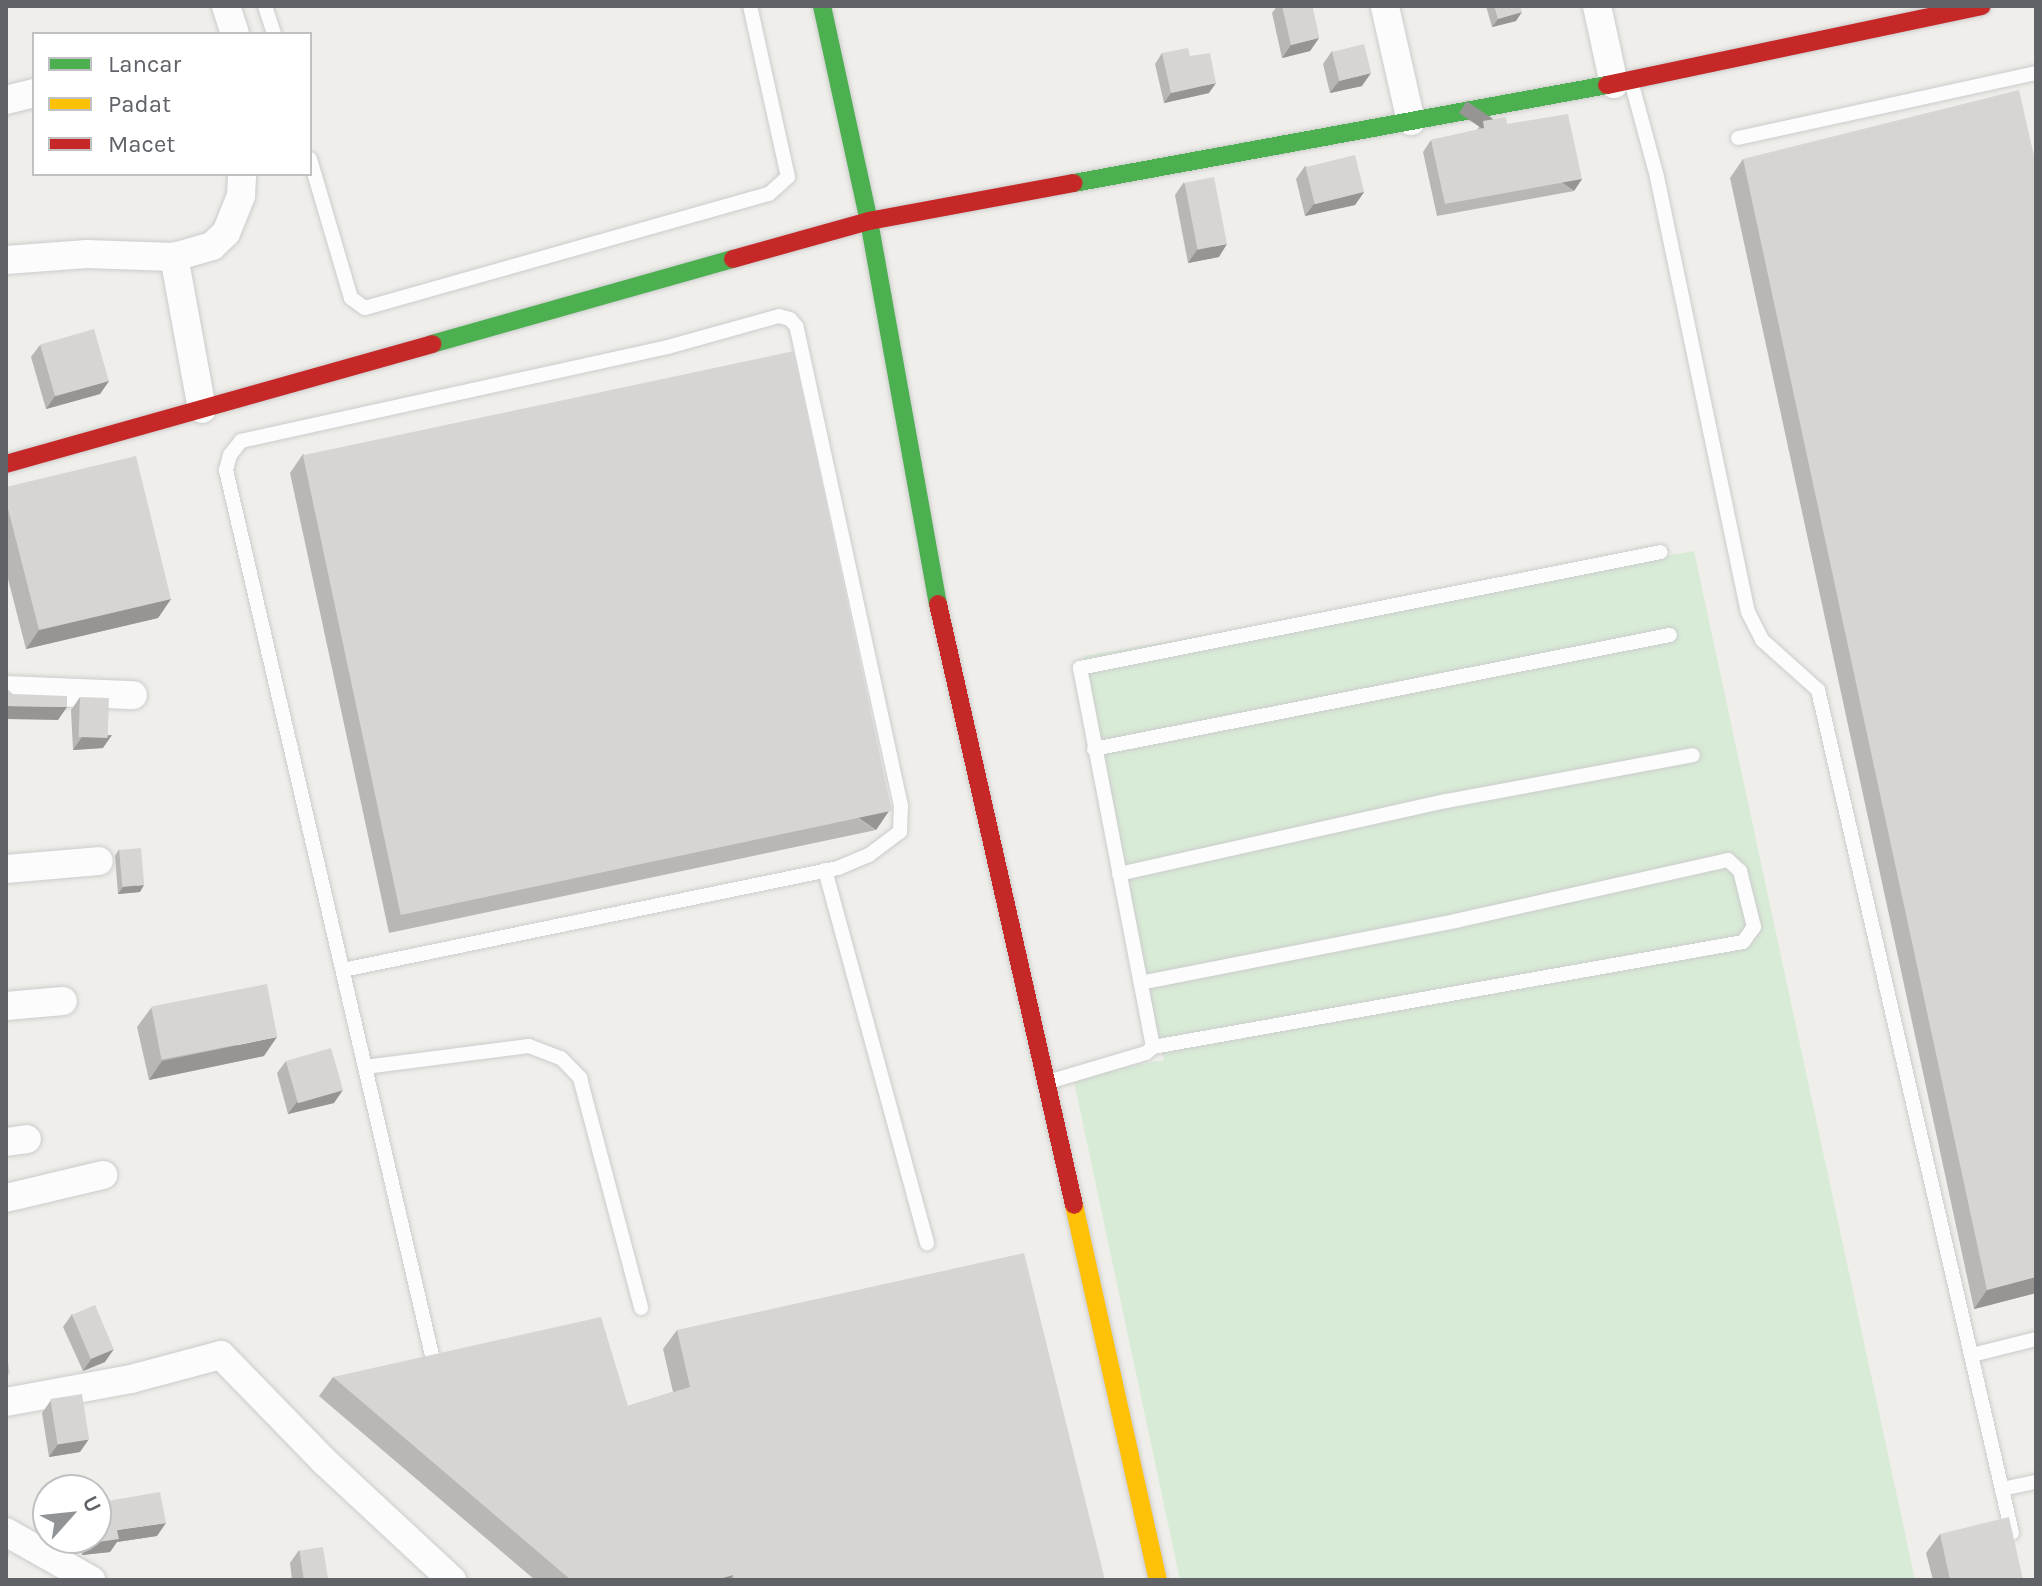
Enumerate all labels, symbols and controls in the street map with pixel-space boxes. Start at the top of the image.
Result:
legend [32,32,312,176]
text: Lancar [108,50,181,78]
text: Padat [108,90,171,118]
text: Macet [108,130,175,158]
north arrow [32,1474,112,1554]
text: U [77,1491,107,1517]

